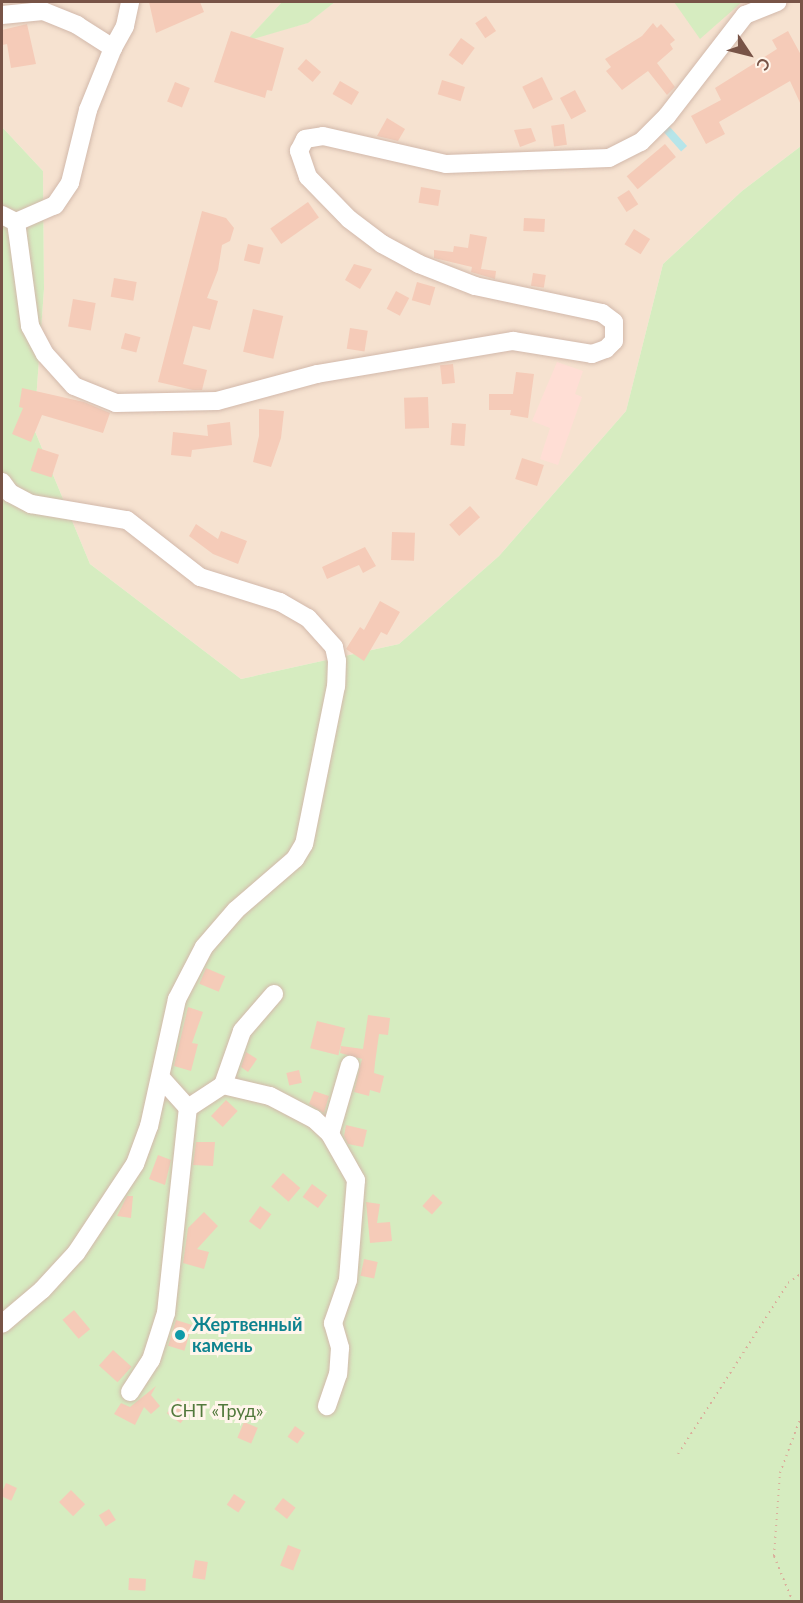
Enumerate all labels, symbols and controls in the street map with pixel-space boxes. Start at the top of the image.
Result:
north arrow [719,24,779,84]
text: С [753,55,775,74]
place label: Жертвенный камень [192,1314,302,1356]
marker: Жертвенный камень [173,1328,187,1342]
park label: СНТ «Труд» [170,1399,264,1421]

